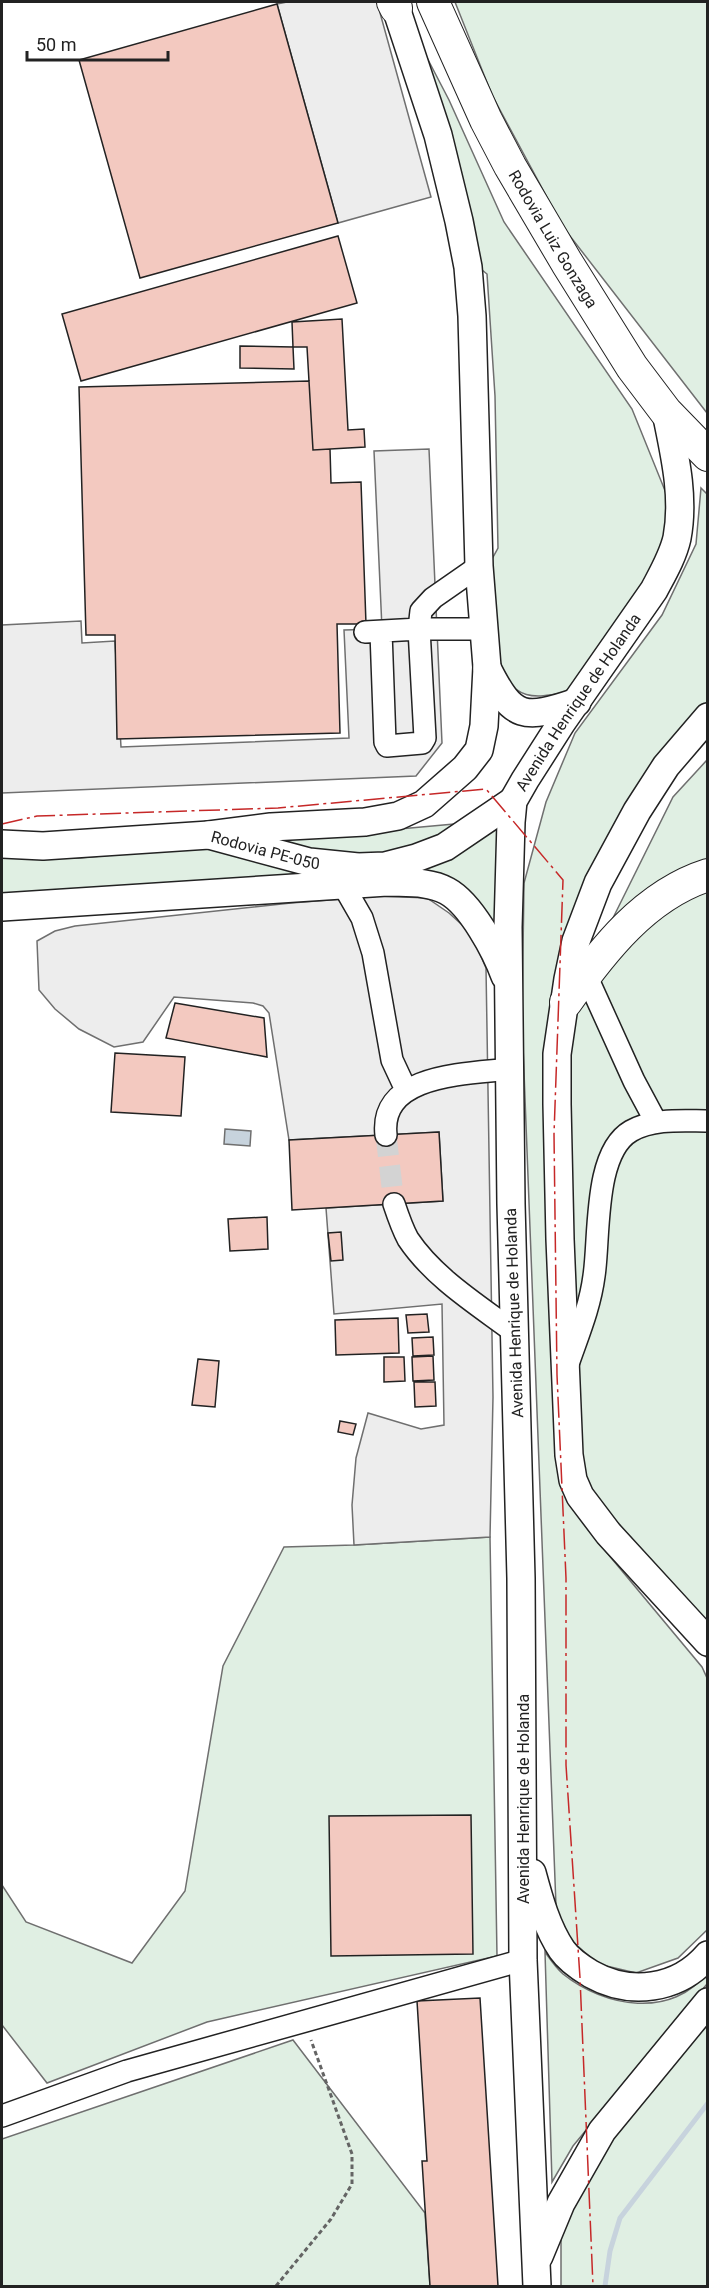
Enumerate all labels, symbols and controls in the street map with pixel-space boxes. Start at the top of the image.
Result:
scale bar [27,24,168,62]
text: 50 m [36,34,76,55]
street label: Rodovia Luiz Gonzaga [505,166,602,311]
street label: Avenida Henrique de Holanda [511,609,644,794]
street label: Rodovia PE-050 [209,827,321,873]
street label: Avenida Henrique de Holanda [501,1208,527,1418]
street label: Avenida Henrique de Holanda [514,1694,533,1904]

